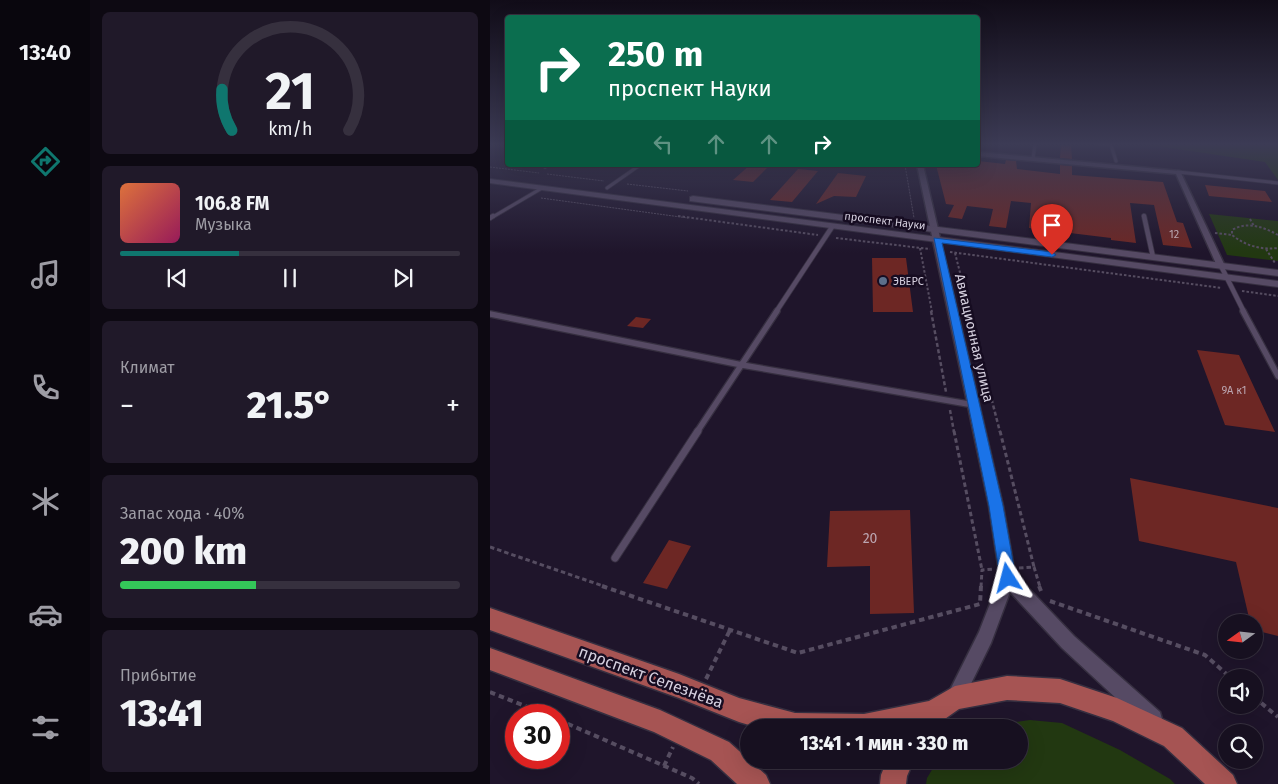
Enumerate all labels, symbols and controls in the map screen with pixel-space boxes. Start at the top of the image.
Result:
text: 250 m [608,33,703,75]
icon: right [525,35,590,100]
text: 13:40 [19,39,71,66]
text: 21 [265,60,315,123]
text: проспект Науки [608,75,772,102]
text: km/h [268,118,312,140]
icon: left [649,130,677,158]
icon: ahead [702,130,730,158]
icon: ahead [755,130,783,158]
icon: right [808,130,836,158]
icon: directions [28,144,63,179]
text: 106.8 FM [195,192,269,215]
pin [1031,204,1073,255]
street label: проспект Науки [844,210,926,232]
icon: arrive [1038,211,1066,239]
text: Музыка [195,215,252,234]
house number: 12 [1169,228,1179,241]
icon: music [28,257,63,292]
icon: previous [163,264,191,292]
icon: pause [276,264,304,292]
icon: next [389,264,417,292]
street label: Авиационная улица [951,272,997,404]
marker: ЭВЕРС [877,275,889,287]
place label: ЭВЕРС [893,275,924,288]
text: Климат [120,358,175,377]
icon: phone [28,370,63,405]
text: 21.5° [247,382,333,428]
house number: 9А к1 [1221,384,1247,397]
text: − [120,389,134,422]
text: + [446,389,460,422]
icon: climate [28,484,63,519]
text: Запас хода · 40% [120,504,244,523]
text: 200 km [120,528,247,574]
house number: 20 [863,530,878,547]
position arrow [981,551,1033,603]
icon: car [28,597,63,632]
north arrow [1218,614,1262,659]
map controls [1218,614,1263,769]
street label: проспект Селезнёва [576,642,726,712]
text: Прибытие [120,666,196,685]
button: sound [1218,669,1263,714]
text: 13:41 [120,690,204,736]
speed limit sign: 30 [505,704,570,769]
icon: filters [28,710,63,745]
button: search [1218,724,1263,769]
text: 13:41 · 1 мин · 330 m [800,732,968,755]

